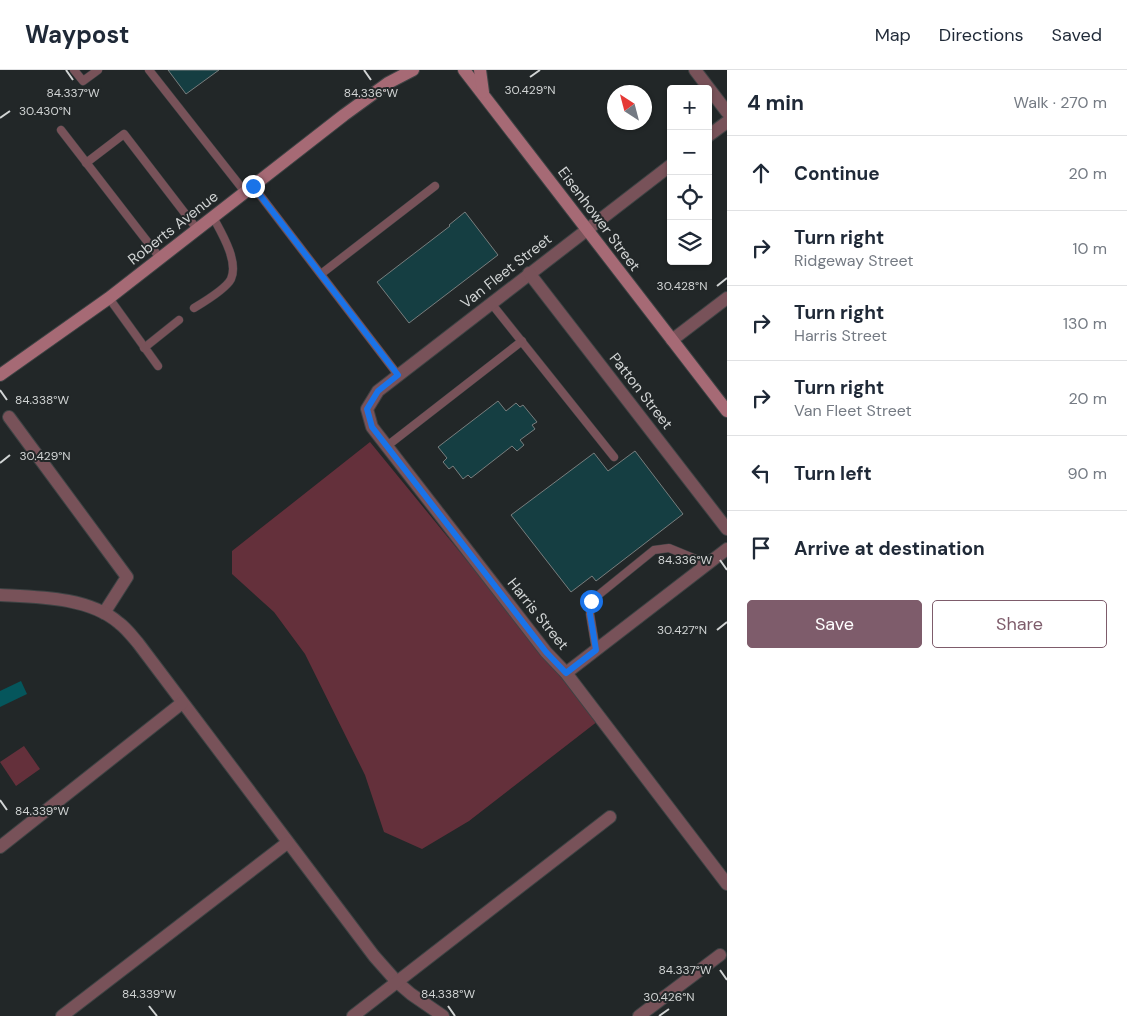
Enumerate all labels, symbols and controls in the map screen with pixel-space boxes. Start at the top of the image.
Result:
text: Waypost [25,19,129,50]
text: Map [875,23,911,47]
text: Directions [939,23,1024,47]
text: Saved [1052,23,1102,47]
text: 30.429°N [504,82,556,98]
text: 84.337°W [46,85,100,101]
text: 84.336°W [344,85,399,101]
north arrow [607,85,652,130]
map controls [667,85,712,265]
button: + [667,85,712,130]
text: 4 min [747,89,804,117]
text: Walk · 270 m [1014,92,1107,113]
text: 30.430°N [19,103,71,119]
button: − [667,130,712,175]
icon: ahead [747,159,775,187]
text: Continue [794,161,880,186]
street label: Eisenhower Street [553,163,645,275]
text: 20 m [1068,163,1107,184]
route end [242,175,265,198]
button: locate [667,175,712,220]
street label: Roberts Avenue [124,187,222,269]
button: layers [667,220,712,265]
text: Turn right [794,225,884,250]
street label: Van Fleet Street [456,229,556,313]
icon: right [747,234,775,262]
text: 10 m [1073,238,1107,259]
text: Ridgeway Street [794,250,914,271]
text: 30.428°N [657,278,707,294]
text: Turn right [794,300,884,325]
icon: right [747,309,775,337]
text: 130 m [1063,313,1107,334]
text: Harris Street [794,325,887,346]
street label: Patton Street [605,349,677,433]
text: Turn right [794,375,884,400]
icon: right [747,384,775,412]
text: 20 m [1068,388,1107,409]
text: 84.338°W [15,392,69,408]
text: Van Fleet Street [794,400,912,421]
text: 30.429°N [19,448,71,464]
icon: left [747,459,775,487]
text: Turn left [794,461,872,486]
text: 90 m [1067,463,1107,484]
icon: arrive [747,534,775,562]
text: Arrive at destination [794,536,985,561]
text: 84.336°W [658,552,713,568]
street label: Harris Street [503,574,573,654]
route start [580,590,603,613]
button: Save [747,600,922,648]
button: Share [932,600,1107,648]
text: 30.427°N [657,622,707,638]
text: 84.339°W [15,803,69,819]
text: 84.337°W [658,962,712,978]
text: 84.339°W [122,986,176,1002]
text: 84.338°W [421,986,475,1002]
text: 30.426°N [643,989,695,1005]

